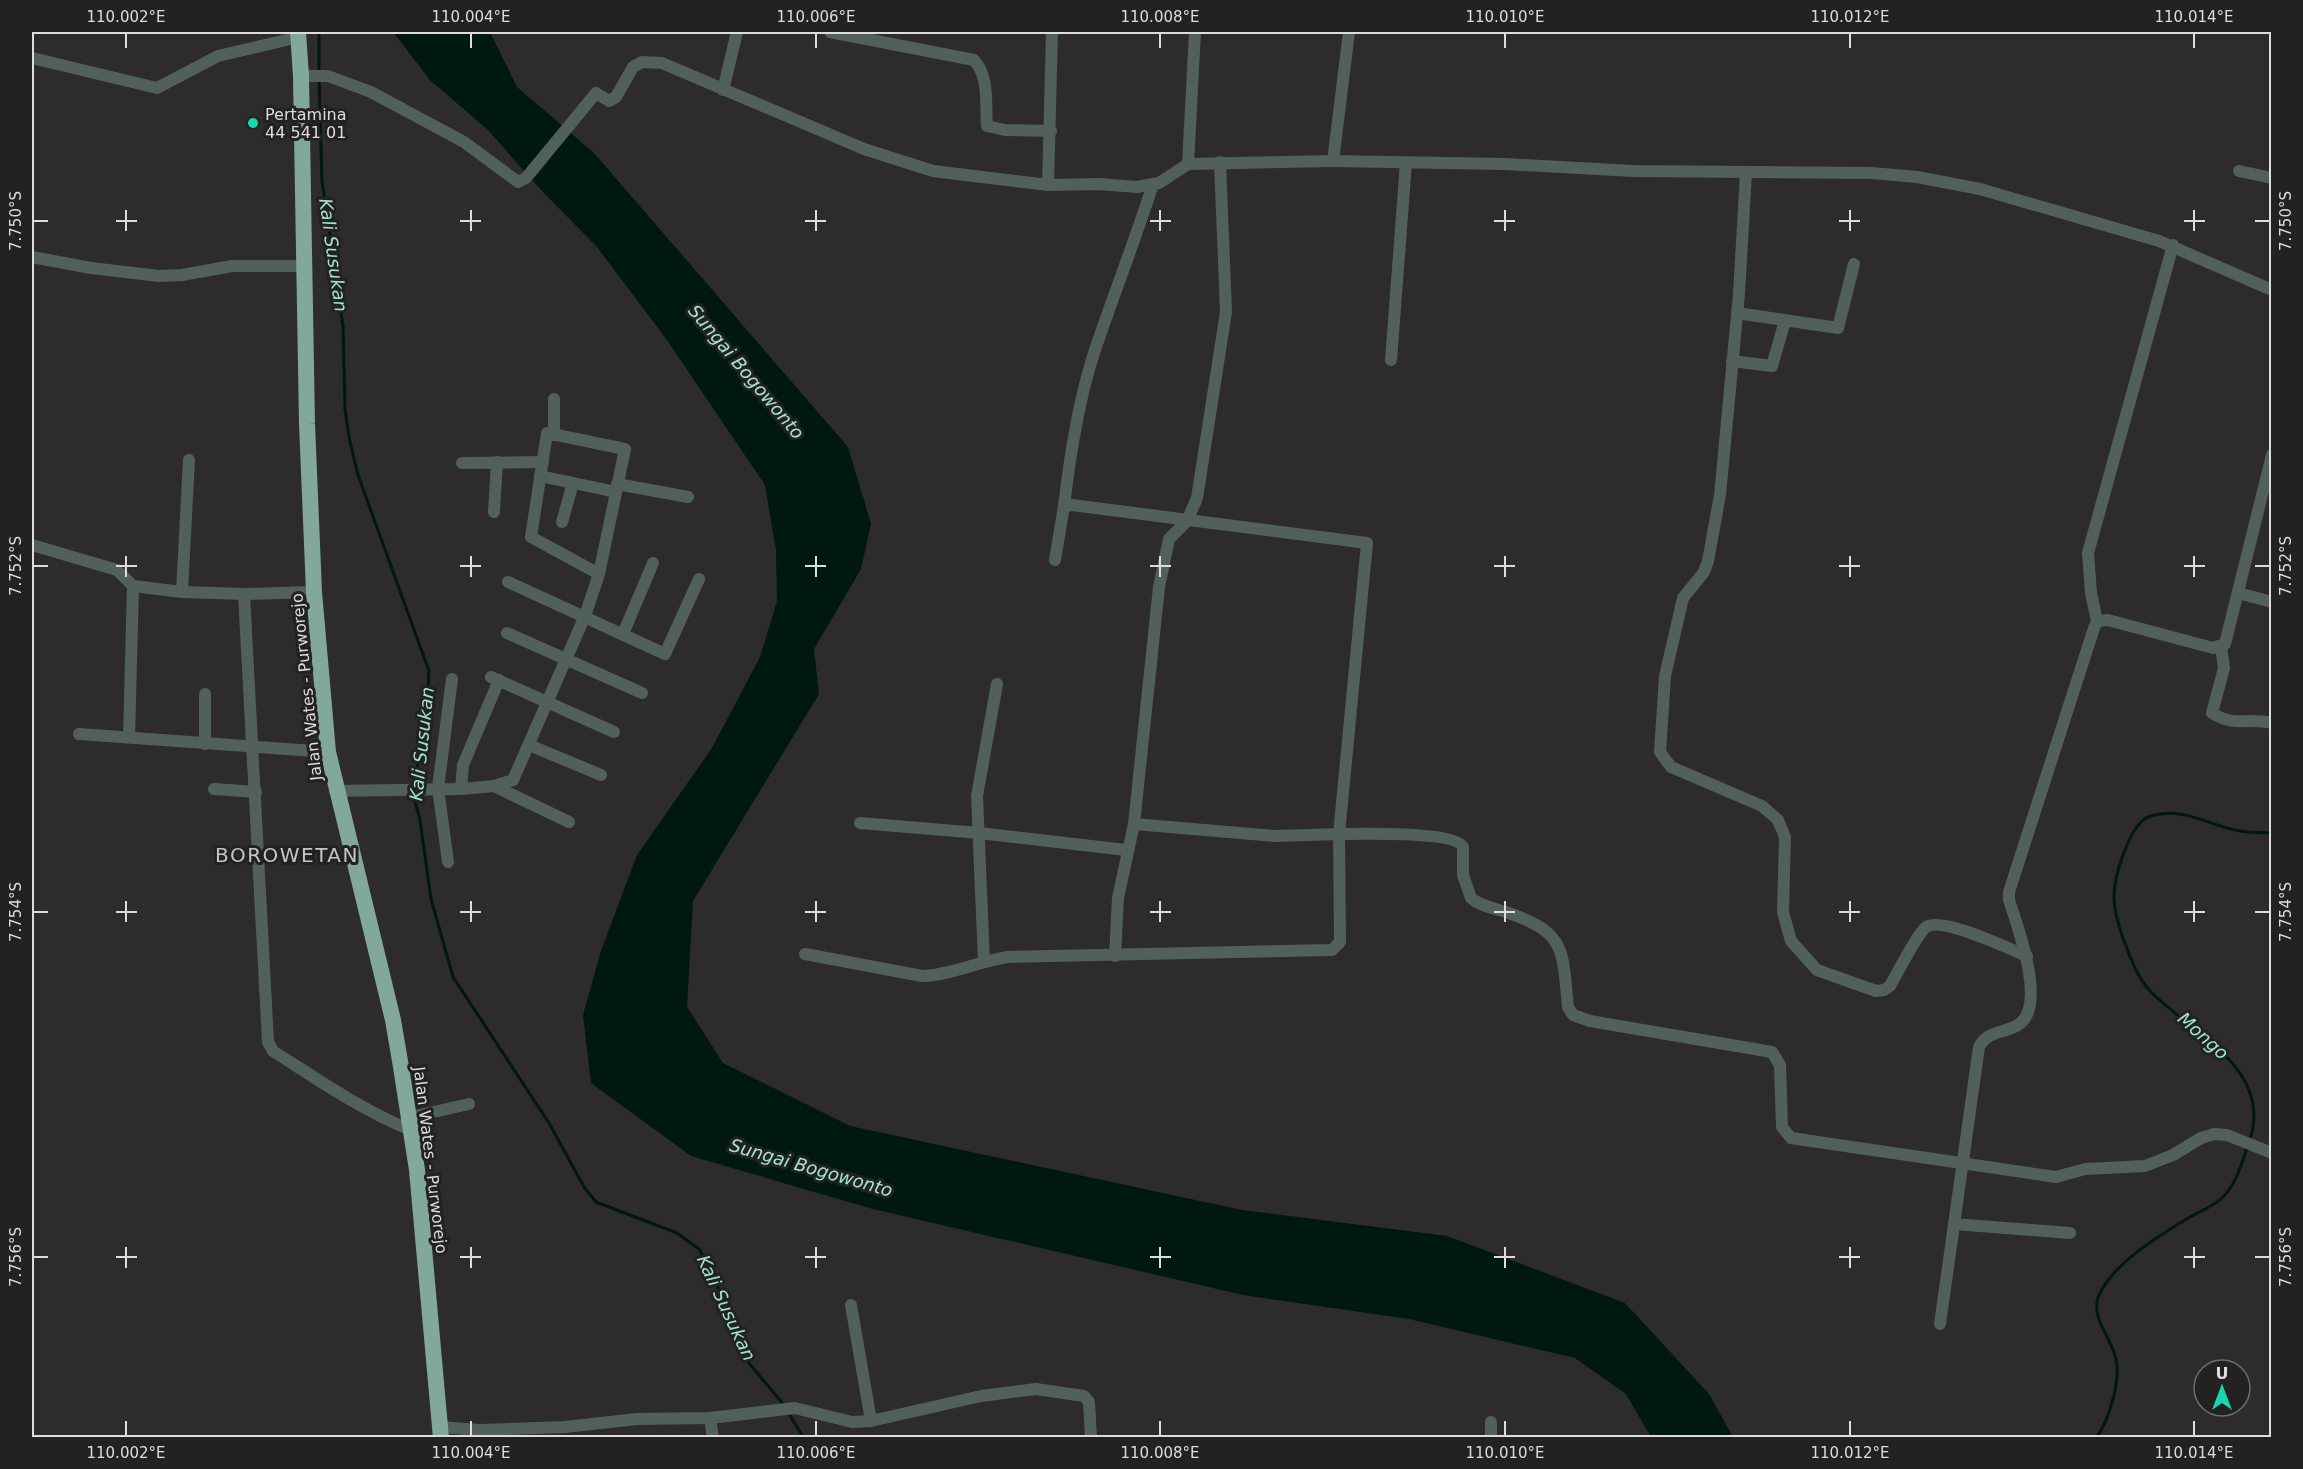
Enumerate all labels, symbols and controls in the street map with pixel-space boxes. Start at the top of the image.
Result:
text: 110.002°E [86,8,166,26]
text: 110.004°E [431,8,511,26]
text: 110.006°E [776,8,856,26]
text: 110.008°E [1120,8,1200,26]
text: 110.010°E [1465,8,1545,26]
text: 110.012°E [1810,8,1890,26]
text: 110.014°E [2154,8,2234,26]
place label: Pertamina 44 541 01 [265,105,347,142]
marker: Pertamina 44 541 01 [246,116,260,130]
text: 7.750°S [7,191,25,251]
text: 7.750°S [2277,191,2295,251]
water label: Kali Susukan [315,197,352,313]
water label: Sungai Bogowonto [684,300,809,443]
text: 7.752°S [7,536,25,596]
text: 7.752°S [2277,536,2295,596]
street label: Jalan Wates - Purworejo [287,592,326,783]
water label: Kali Susukan [405,686,438,802]
district label: BOROWETAN [215,843,359,867]
text: 7.754°S [7,882,25,942]
text: 7.754°S [2277,882,2295,942]
water label: Mongo [2174,1008,2233,1064]
street label: Jalan Wates - Purworejo [409,1064,451,1255]
water label: Sungai Bogowonto [727,1134,895,1201]
text: 7.756°S [7,1227,25,1287]
text: 7.756°S [2277,1227,2295,1287]
water label: Kali Susukan [693,1252,760,1364]
north arrow [2192,1358,2252,1418]
text: U [2216,1364,2229,1383]
text: 110.002°E [86,1444,166,1462]
text: 110.004°E [431,1444,511,1462]
text: 110.006°E [776,1444,856,1462]
text: 110.008°E [1120,1444,1200,1462]
text: 110.010°E [1465,1444,1545,1462]
text: 110.012°E [1810,1444,1890,1462]
text: 110.014°E [2154,1444,2234,1462]

